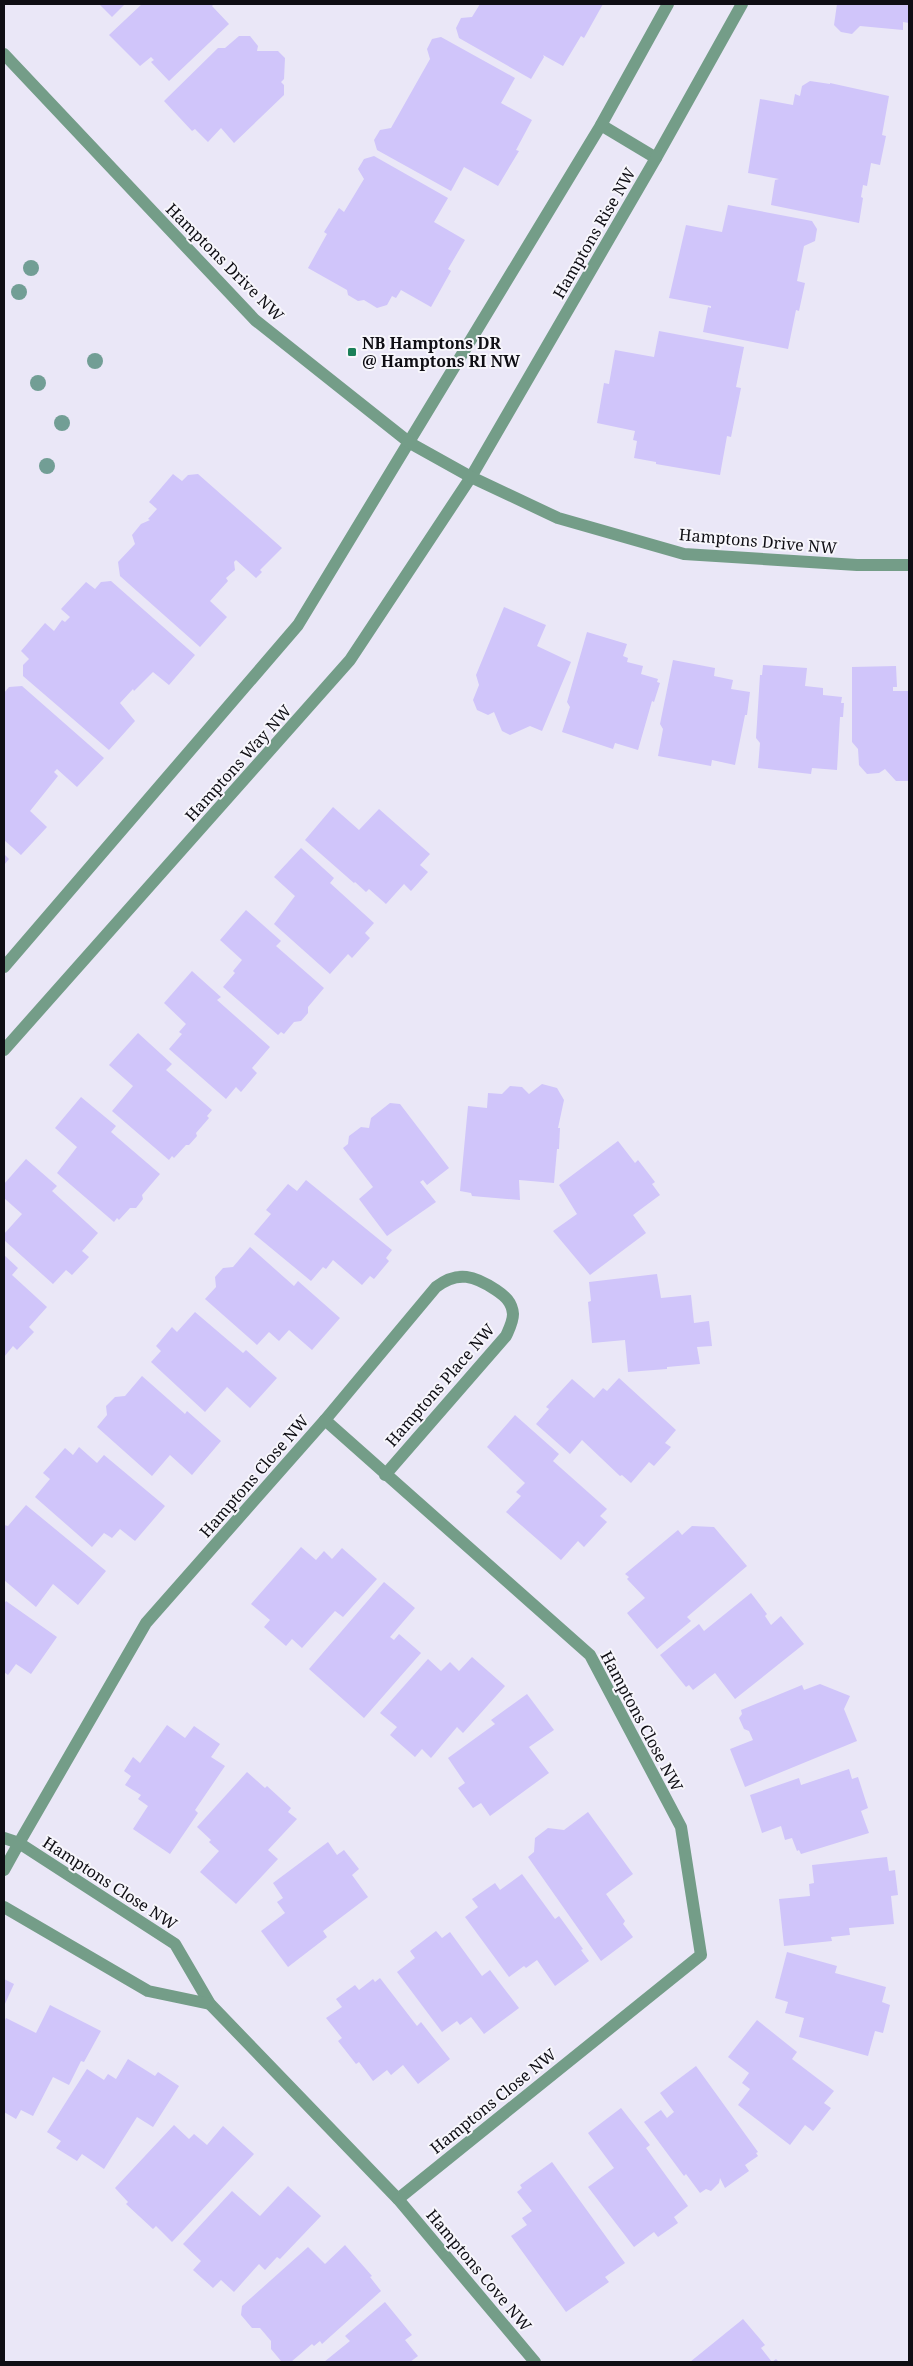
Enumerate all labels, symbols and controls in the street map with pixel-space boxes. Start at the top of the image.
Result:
street label: Hamptons Rise NW [548,163,641,302]
street label: Hamptons Drive NW [161,198,289,326]
place label: NB Hamptons DR @ Hamptons RI NW [362,332,521,372]
marker: NB Hamptons DR @ Hamptons RI NW [346,346,358,358]
street label: Hamptons Drive NW [678,523,838,559]
street label: Hamptons Way NW [180,700,296,826]
street label: Hamptons Place NW [380,1319,500,1451]
street label: Hamptons Close NW [194,1410,314,1542]
street label: Hamptons Close NW [596,1647,688,1795]
street label: Hamptons Close NW [39,1831,182,1935]
street label: Hamptons Close NW [425,2043,561,2159]
street label: Hamptons Cove NW [421,2204,537,2336]

